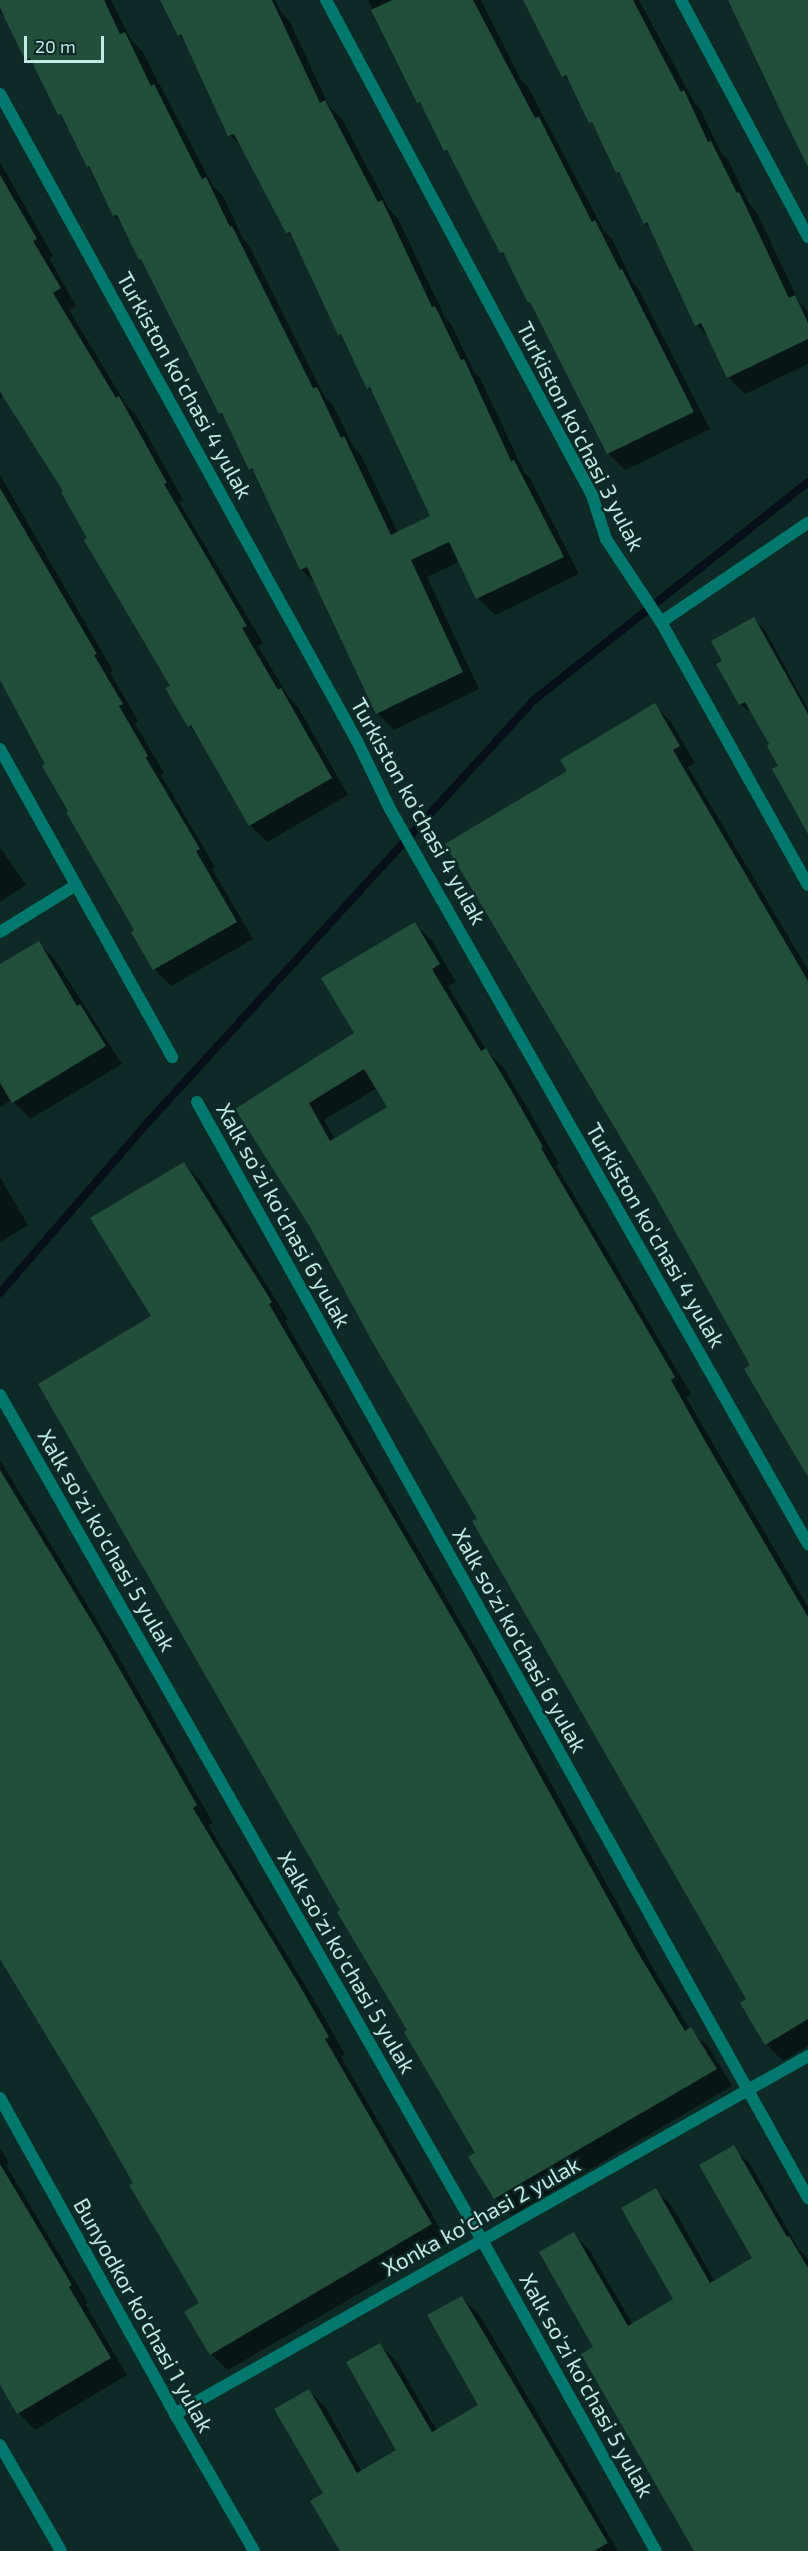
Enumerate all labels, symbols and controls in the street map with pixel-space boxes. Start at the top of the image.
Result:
scale bar [27,24,106,62]
text: 20 m [35,35,76,57]
street label: Turkiston ko'chasi 4 yulak [112,267,258,503]
street label: Turkiston ko'chasi 3 yulak [512,317,650,555]
street label: Turkiston ko'chasi 4 yulak [346,693,492,929]
street label: Xalk so'zi ko'chasi 6 yulak [211,1098,357,1332]
street label: Turkiston ko'chasi 4 yulak [581,1118,731,1352]
street label: Xalk so'zi ko'chasi 5 yulak [32,1424,182,1656]
street label: Xalk so'zi ko'chasi 6 yulak [447,1523,593,1757]
street label: Xalk so'zi ko'chasi 5 yulak [272,1846,422,2078]
street label: Xonka ko'chasi 2 yulak [377,2151,585,2281]
street label: Bunyodkor ko'chasi 1 yulak [68,2193,220,2437]
street label: Xalk so'zi ko'chasi 5 yulak [514,2268,660,2502]

